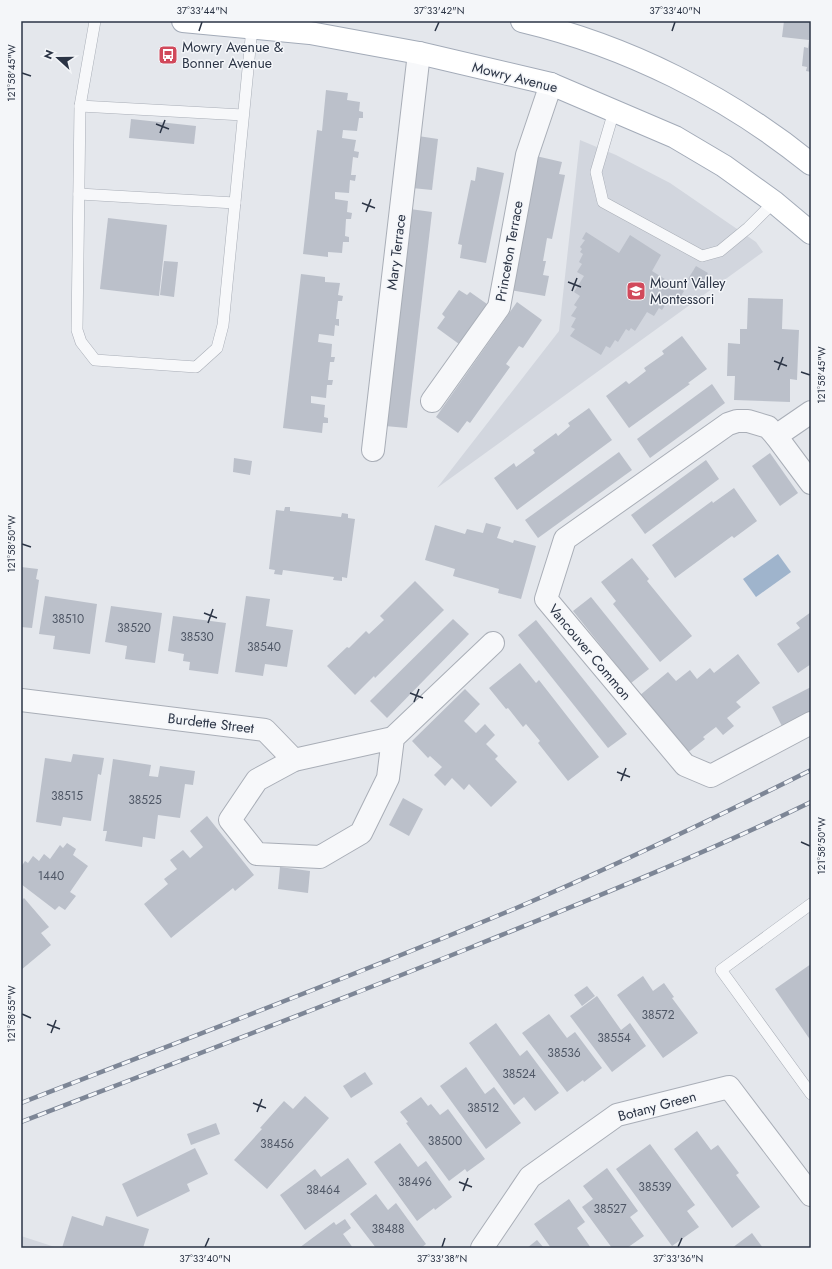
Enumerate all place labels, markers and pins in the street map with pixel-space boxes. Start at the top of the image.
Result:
place label: Mowry Avenue & Bonner Avenue [182,37,284,73]
bus stop icon: Mowry Avenue & Bonner Avenue [157,44,179,66]
place label: Mount Valley Montessori [650,273,726,309]
school or university icon: Mount Valley Montessori [625,280,647,302]

